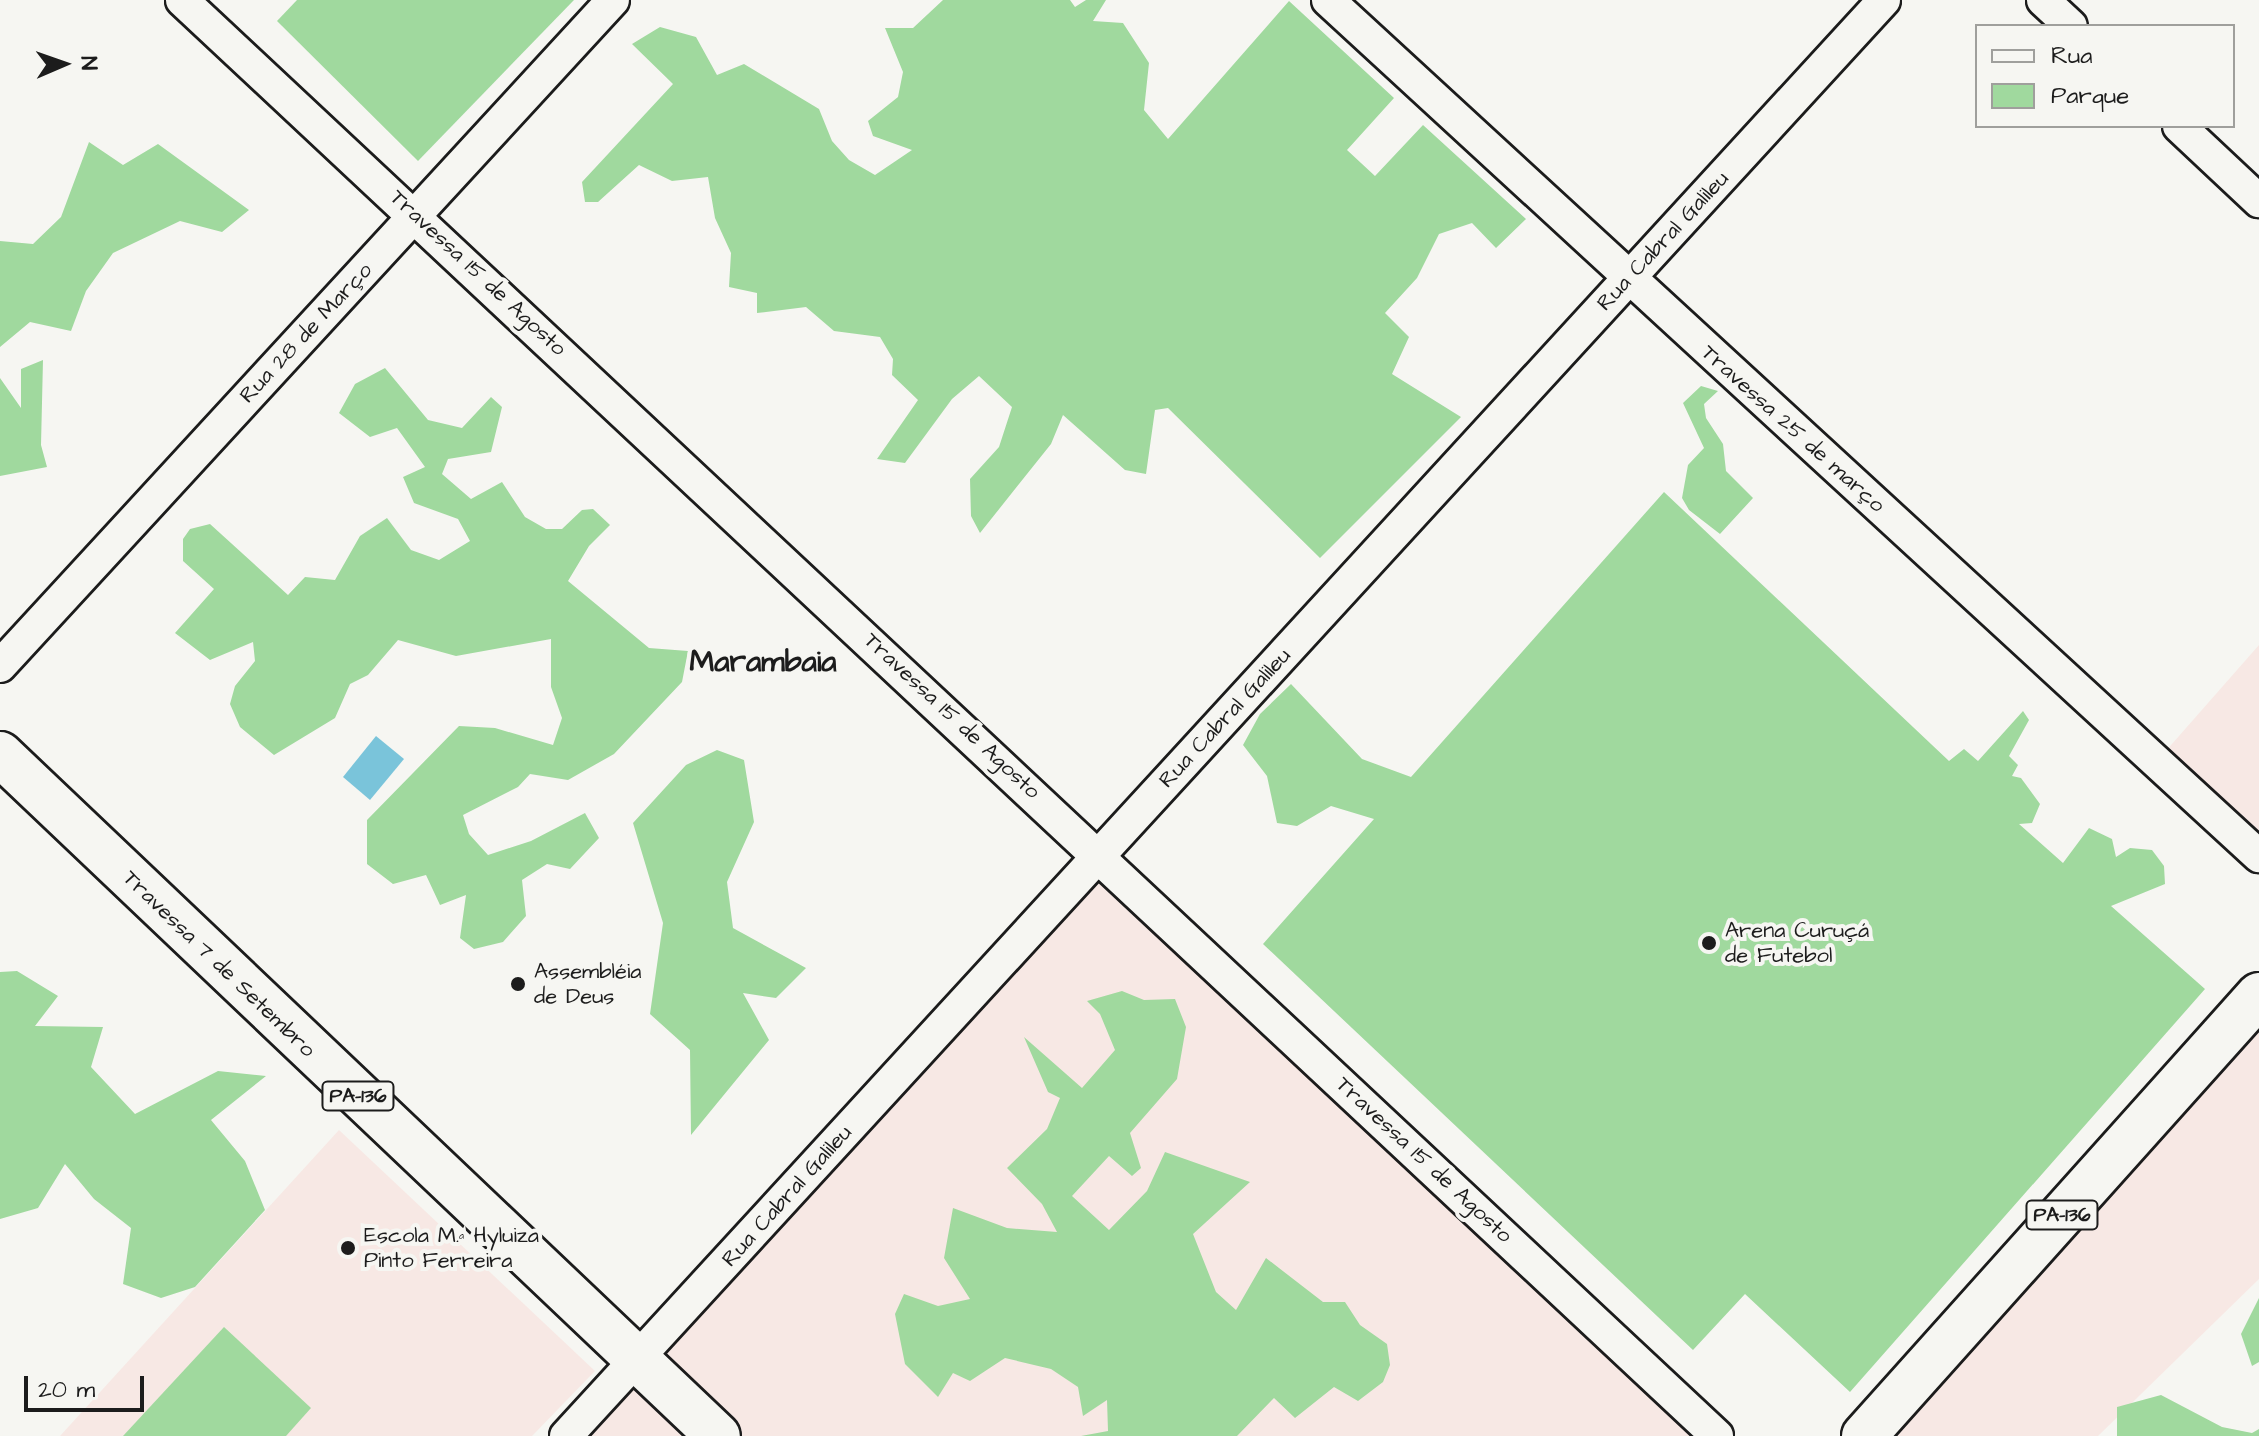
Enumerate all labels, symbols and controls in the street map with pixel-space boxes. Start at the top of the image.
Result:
north arrow [24,24,104,104]
legend [1975,24,2235,128]
text: Rua [2051,39,2093,73]
text: N [73,56,104,71]
text: Parque [2051,79,2129,113]
street label: Rua Cabral Galileu [1592,166,1734,316]
street label: Travessa 15 de Agosto [384,184,572,362]
street label: Rua 28 de Março [234,257,378,409]
street label: Travessa 25 de março [1696,340,1890,518]
street label: Travessa 15 de Agosto [858,627,1046,805]
street label: Rua Cabral Galileu [1154,643,1296,793]
district label: Marambaia [689,644,837,680]
street label: Travessa 7 de Setembro [117,865,321,1063]
place label: Arena Curuçá de Futebol [1725,917,1869,968]
marker: Arena Curuçá de Futebol [1700,934,1718,952]
place label: Assembléia de Deus [534,958,641,1010]
marker: Assembléia de Deus [509,975,527,993]
street label: Travessa 15 de Agosto [1330,1071,1518,1249]
road number: PA-136 [320,1080,396,1112]
street label: Rua Cabral Galileu [717,1120,857,1272]
road number: PA-136 [2024,1199,2100,1231]
place label: Escola M.ª Hyluiza Pinto Ferreira [364,1222,539,1274]
marker: Escola M.ª Hyluiza Pinto Ferreira [339,1239,357,1257]
scale bar [28,1360,148,1410]
text: 20 m [38,1373,95,1407]

